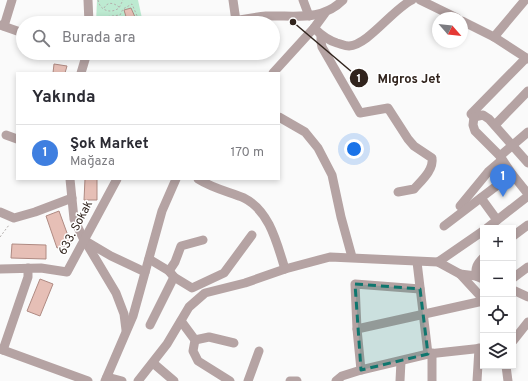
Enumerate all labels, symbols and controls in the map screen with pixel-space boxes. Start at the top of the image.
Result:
north arrow [432,12,468,48]
search box [16,16,280,60]
icon: search [30,27,52,49]
text: Burada ara [62,29,135,48]
callout: Migros Jet [349,66,449,91]
text: 1 [357,71,361,87]
text: Migros Jet [377,72,441,88]
text: Yakında [32,87,96,109]
text: Şok Market [70,135,149,154]
your location [344,139,364,159]
text: 1 [42,145,48,161]
text: 170 m [230,145,264,161]
text: Mağaza [70,154,115,170]
pin: 1 [490,164,516,197]
street label: 633. Sokak [55,198,97,258]
map controls [480,225,516,369]
button: + [480,225,516,261]
button: − [480,261,516,297]
button: locate [480,297,516,333]
button: layers [480,333,516,369]

